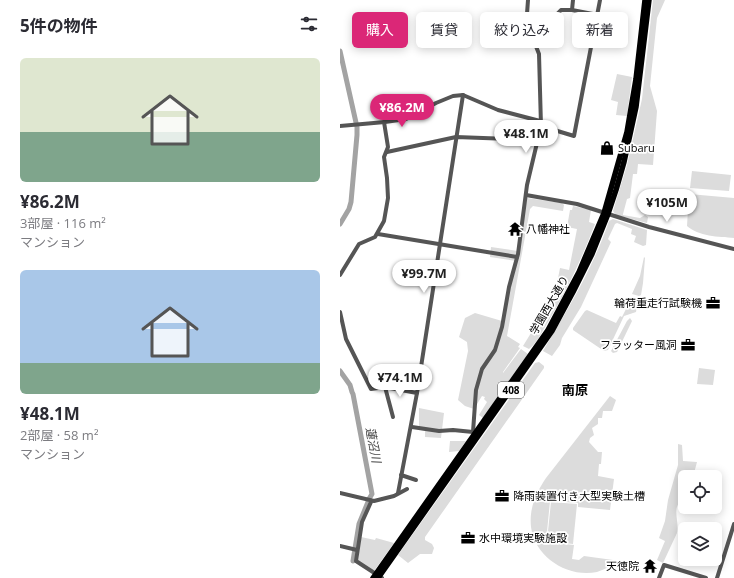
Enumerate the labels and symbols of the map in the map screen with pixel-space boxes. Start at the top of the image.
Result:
pin: ¥86.2M [369,94,435,128]
pin: ¥48.1M [493,120,559,154]
shop icon: Subaru [599,140,615,156]
place label: Subaru [618,140,655,155]
pin: ¥105M [639,189,695,223]
temple icon: 八幡神社 [507,221,523,237]
place label: 八幡神社 [526,221,570,236]
pin: ¥99.7M [391,260,457,294]
street label: 学園西大通り [526,272,572,337]
place label: 輪荷重走行試験機 [614,295,702,310]
office icon: 輪荷重走行試験機 [705,295,721,311]
place label: フラッター風洞 [600,337,677,352]
office icon: フラッター風洞 [680,337,696,353]
pin: ¥74.1M [367,364,433,398]
district label: 南原 [562,381,588,399]
road number: 408 [498,382,524,398]
water label: 蓮沼川 [362,426,386,466]
office icon: 降雨装置付き大型実験土槽 [494,488,510,504]
place label: 降雨装置付き大型実験土槽 [513,488,645,503]
office icon: 水中環境実験施設 [460,530,476,546]
place label: 水中環境実験施設 [479,530,567,545]
place label: 天徳院 [606,558,639,573]
temple icon: 天徳院 [642,558,658,574]

